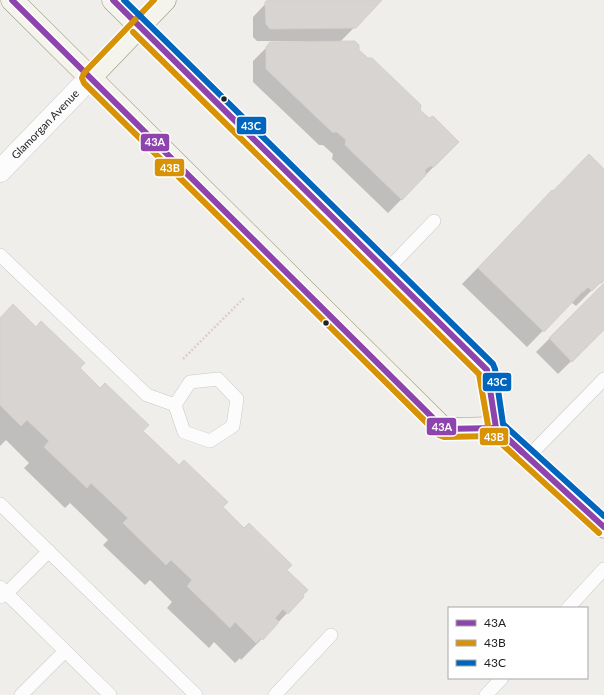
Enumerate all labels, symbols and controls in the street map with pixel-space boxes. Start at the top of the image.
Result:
street label: Glamorgan Avenue [8,86,81,161]
unlabelled marker [219,94,229,104]
line badge: 43C [236,116,267,135]
text: 43C [241,119,262,132]
line badge: 43A [140,133,170,152]
text: 43A [145,135,166,148]
line badge: 43B [154,158,185,177]
text: 43B [160,161,180,174]
unlabelled marker [321,318,331,328]
line badge: 43C [482,372,512,392]
text: 43C [487,375,508,388]
line badge: 43A [426,417,457,436]
text: 43A [432,420,453,433]
line badge: 43B [479,427,509,446]
text: 43B [484,430,504,443]
legend [448,607,588,679]
text: 43A [484,615,507,630]
text: 43B [484,635,506,650]
text: 43C [484,655,506,670]

